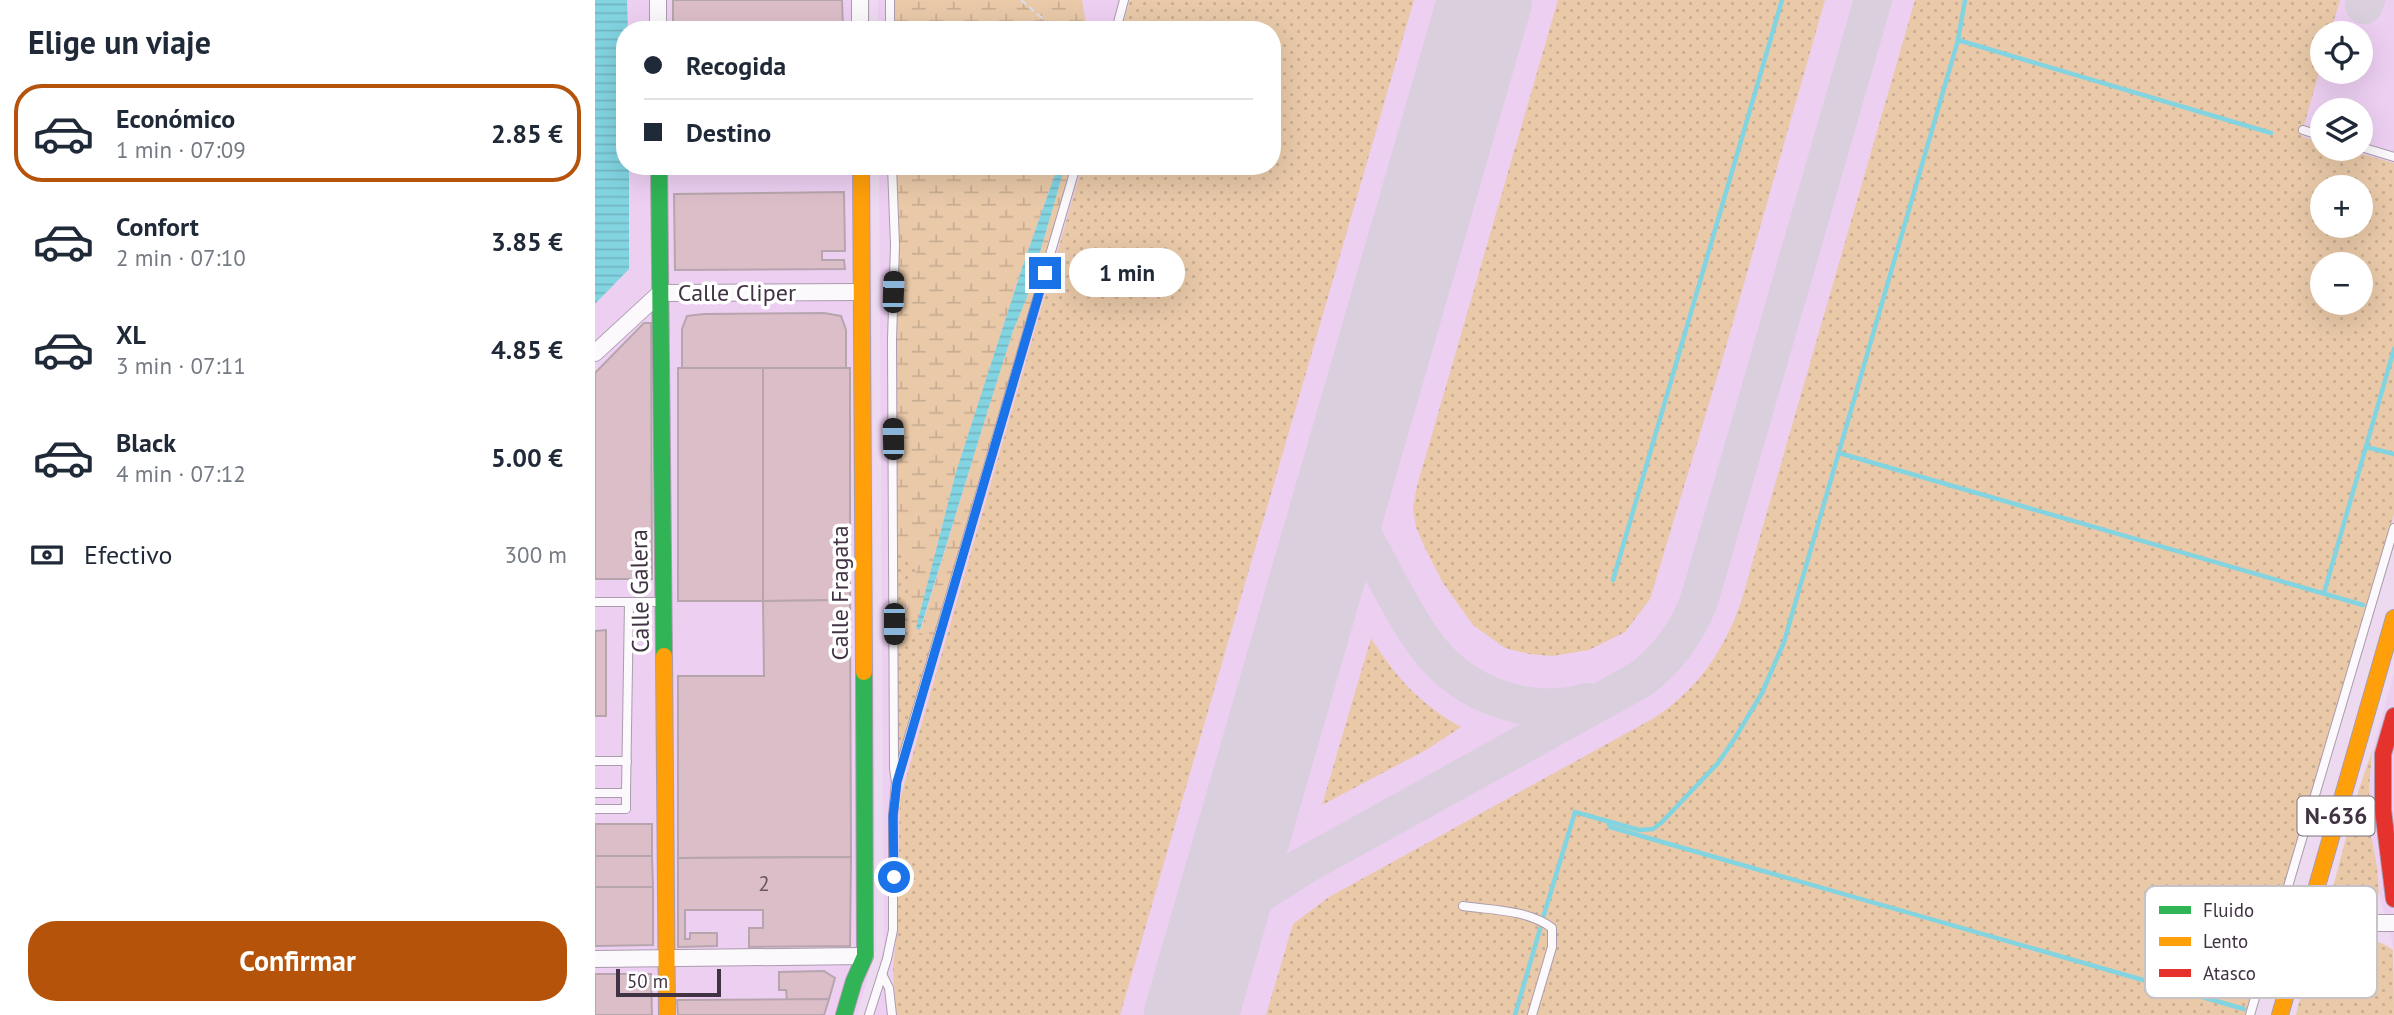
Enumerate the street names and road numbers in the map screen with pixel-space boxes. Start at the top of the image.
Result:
street label: Calle Cliper [678,277,796,308]
street label: Calle Fragata [824,525,855,661]
street label: Calle Galera [623,529,656,653]
road number: N-636 [2297,796,2375,836]

